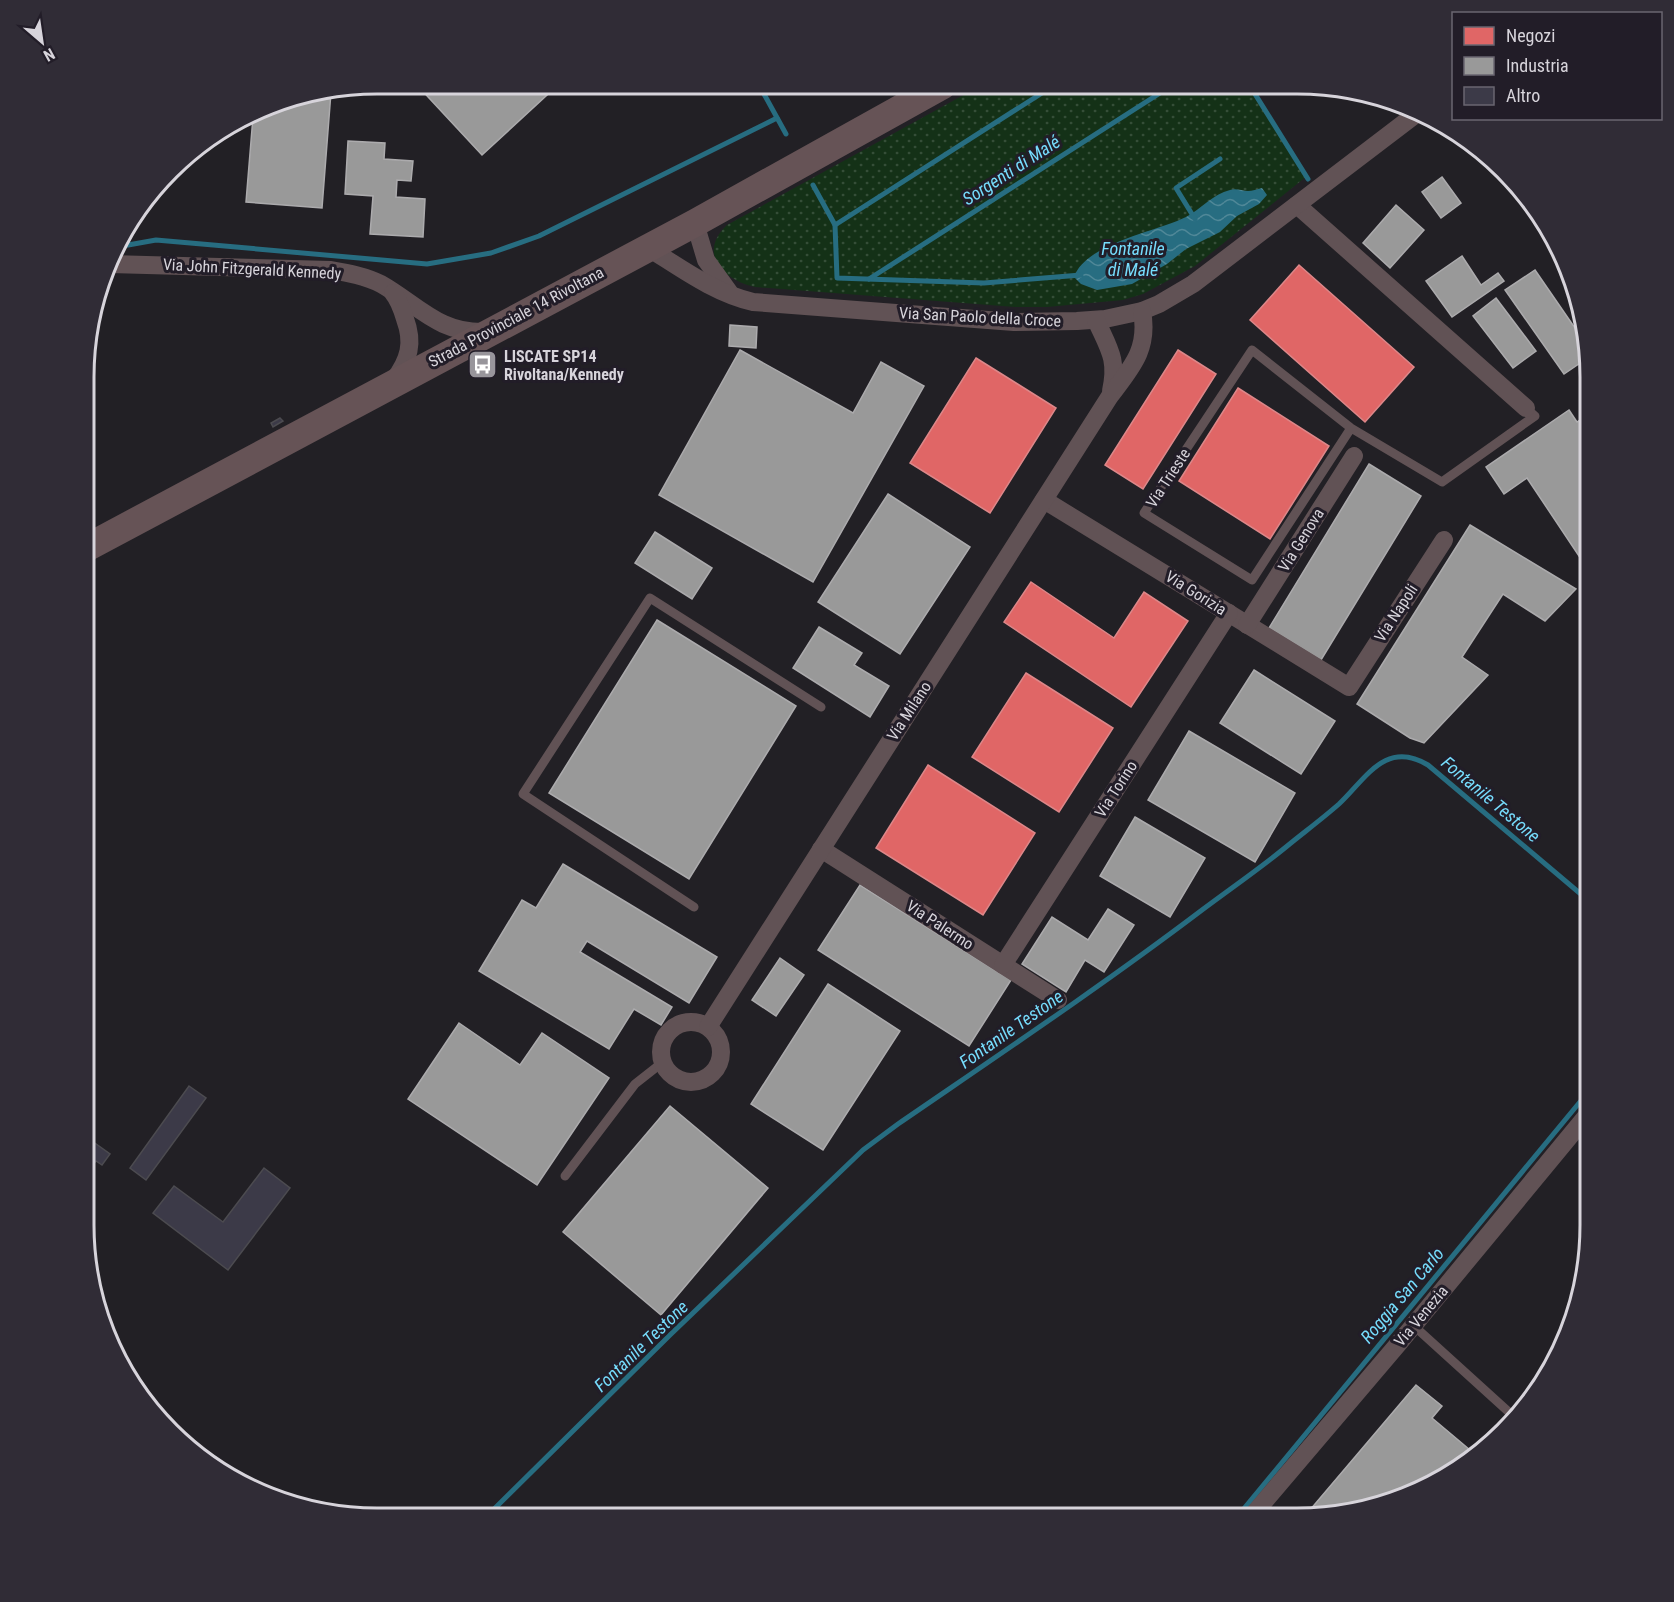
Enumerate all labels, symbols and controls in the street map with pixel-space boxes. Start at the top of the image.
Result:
north arrow [12,12,72,72]
legend [1452,12,1662,120]
text: Negozi [1506,25,1555,46]
text: N [40,44,58,65]
text: Industria [1506,55,1569,76]
text: Altro [1506,85,1540,106]
water label: Sorgenti di Malé [958,130,1064,209]
water label: Fontanile di Malé [1101,238,1165,280]
street label: Via John Fitzgerald Kennedy [162,255,342,283]
street label: Strada Provinciale 14 Rivoltana [425,263,607,371]
street label: Via San Paolo della Croce [899,303,1061,331]
place label: LISCATE SP14 Rivoltana/Kennedy [504,347,624,384]
bus stop icon: LISCATE SP14 Rivoltana/Kennedy [467,349,499,381]
street label: Via Trieste [1142,445,1194,511]
street label: Via Genova [1274,505,1328,575]
street label: Via Gorizia [1162,567,1230,619]
street label: Via Napoli [1370,581,1422,645]
street label: Via Milano [883,678,935,744]
water label: Fontanile Testone [1437,752,1545,846]
street label: Via Torino [1091,757,1141,821]
street label: Via Palermo [903,896,977,954]
water label: Fontanile Testone [955,985,1067,1073]
water label: Roggia San Carlo [1356,1243,1448,1347]
street label: Via Venezia [1390,1282,1452,1350]
water label: Fontanile Testone [590,1296,692,1396]

